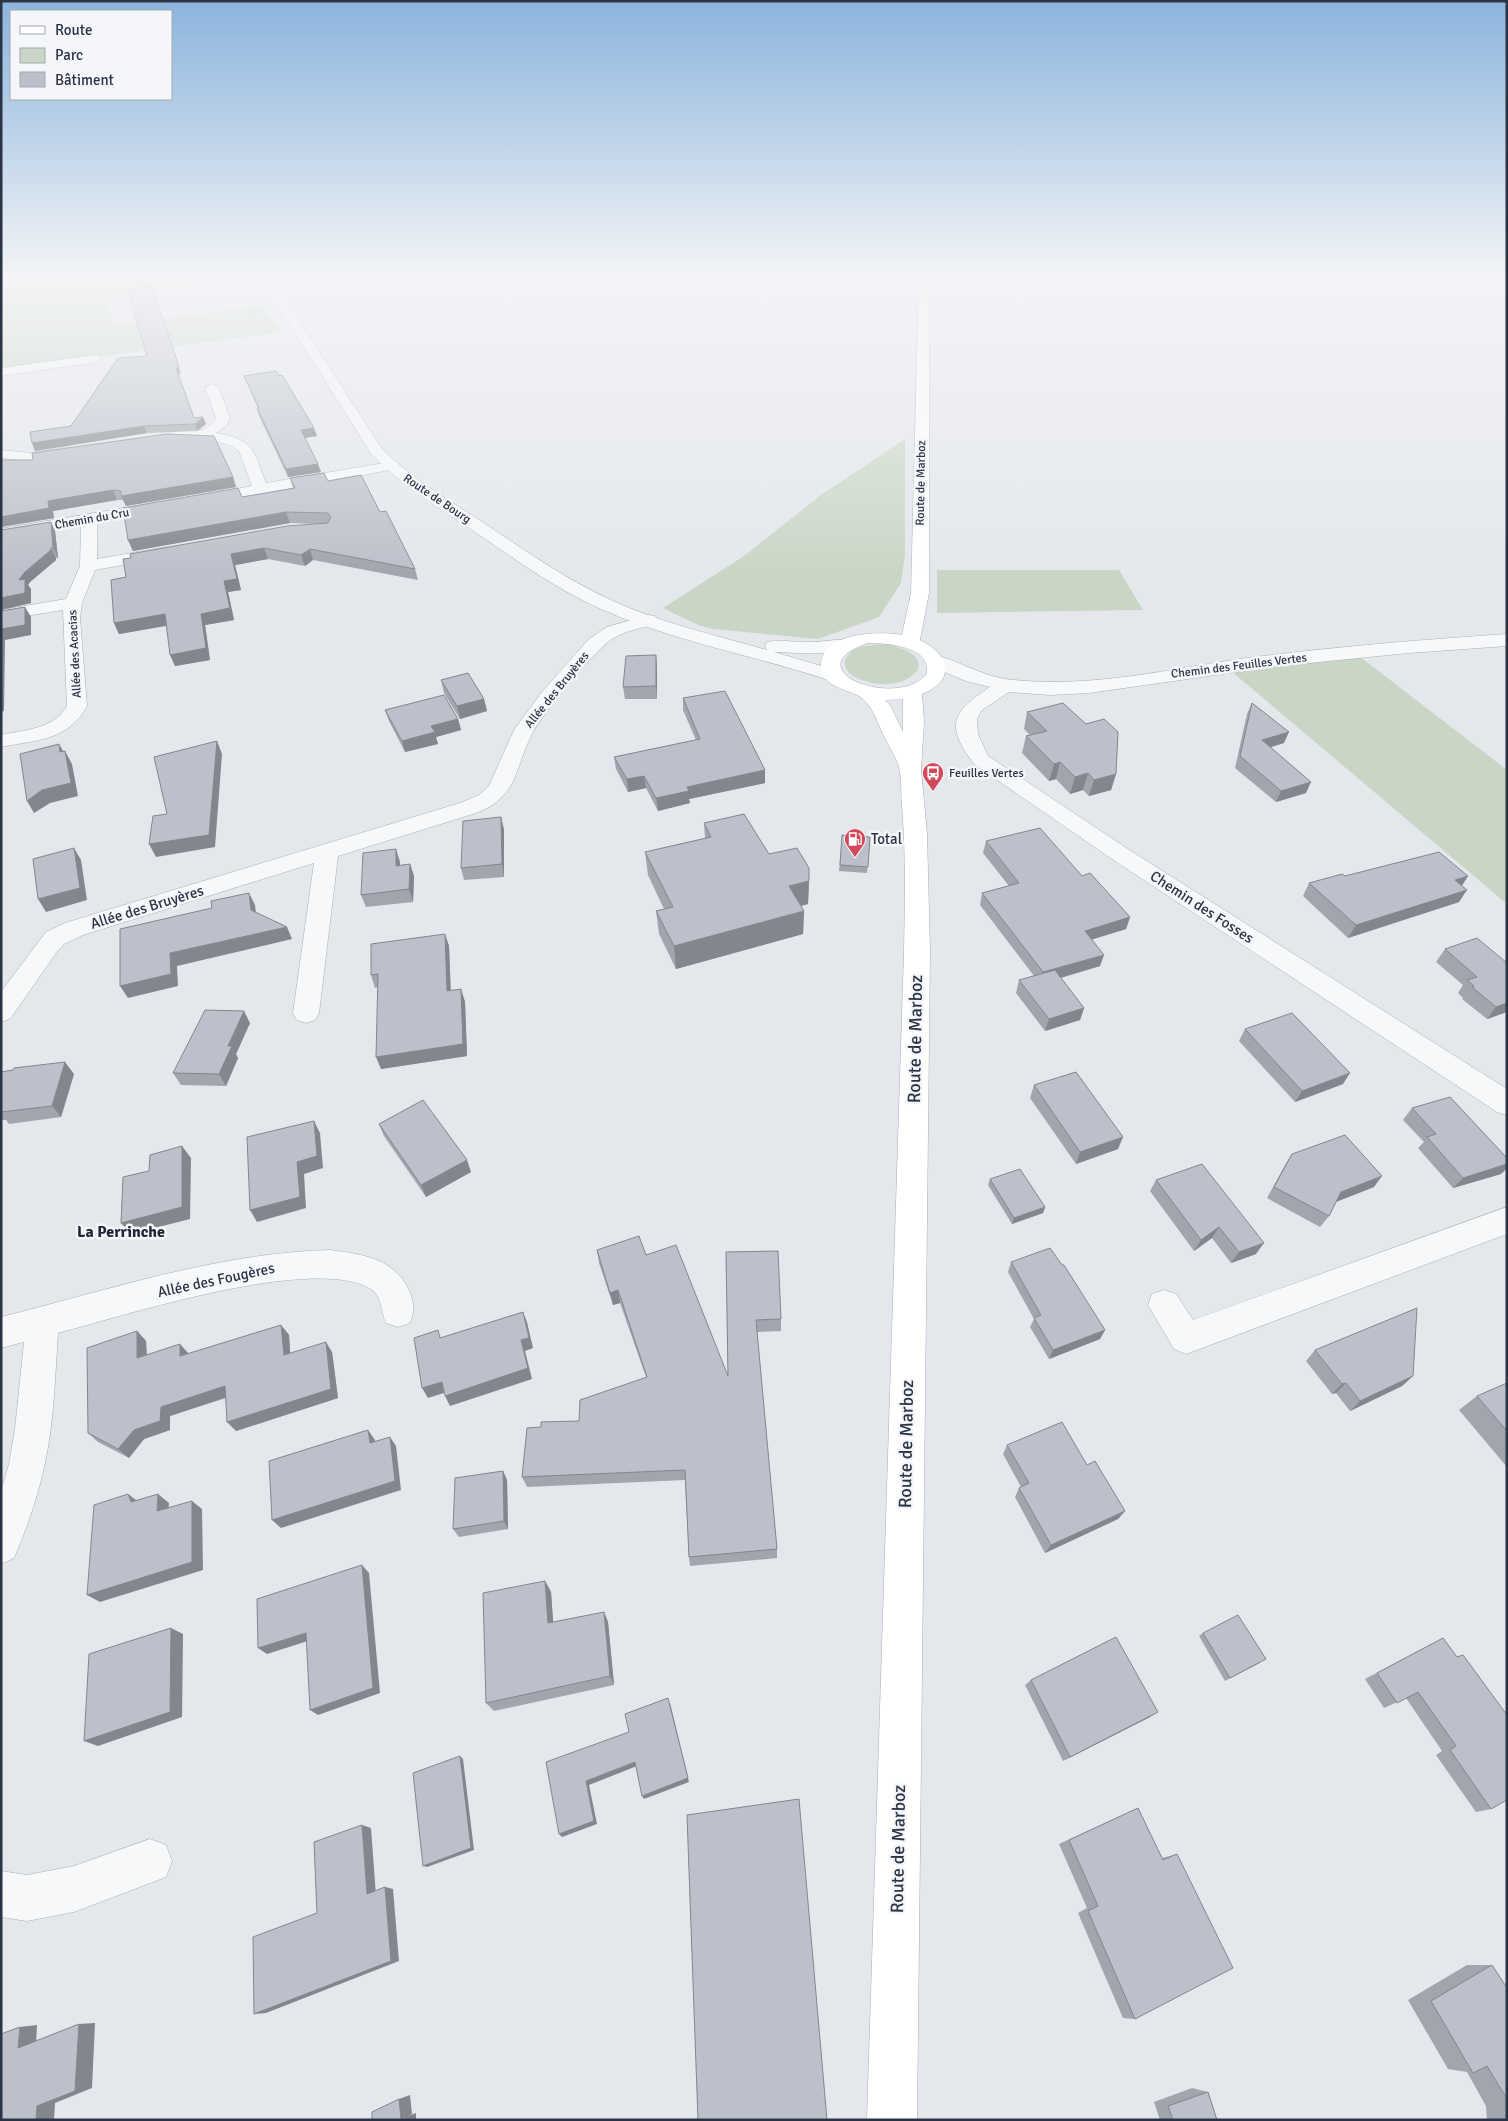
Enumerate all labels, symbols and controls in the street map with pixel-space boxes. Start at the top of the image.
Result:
legend [10,10,172,100]
text: Route [55,21,92,39]
text: Parc [55,46,83,64]
text: Bâtiment [55,71,114,89]
street label: Route de Marboz [913,440,929,526]
street label: Route de Bourg [400,471,474,527]
street label: Chemin du Cru [53,505,131,533]
street label: Allée des Acacias [65,610,85,698]
street label: Allée des Bruyères [522,649,592,731]
street label: Chemin des Feuilles Vertes [1170,650,1308,682]
bus stop icon: Feuilles Vertes [921,761,945,792]
place label: Feuilles Vertes [949,766,1024,781]
fuel station icon: Total [843,827,867,858]
place label: Total [871,830,902,848]
street label: Chemin des Fosses [1147,867,1258,947]
street label: Allée des Bruyères [88,881,206,933]
street label: Route de Marboz [903,975,927,1103]
district label: La Perrinche [77,1222,165,1242]
street label: Allée des Fougères [156,1259,277,1301]
street label: Route de Marboz [894,1380,918,1508]
street label: Route de Marboz [886,1785,910,1913]

